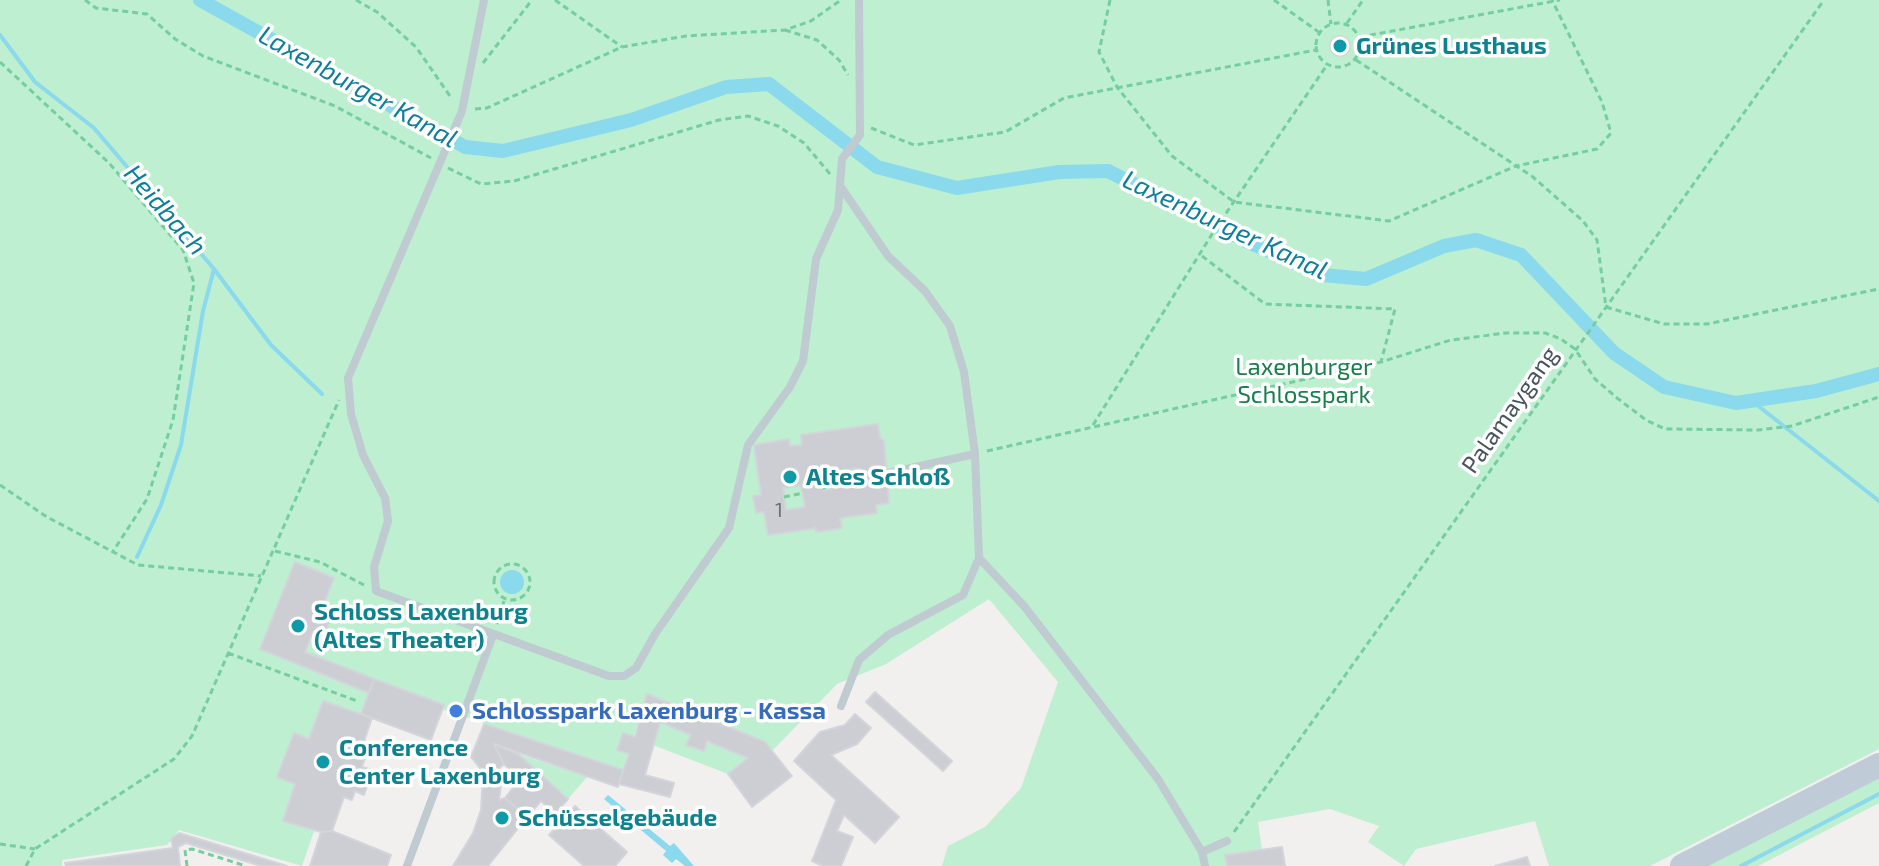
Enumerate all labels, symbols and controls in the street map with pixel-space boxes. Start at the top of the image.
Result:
water label: Laxenburger Kanal [253,19,463,155]
place label: Grünes Lusthaus [1356,32,1547,60]
marker: Grünes Lusthaus [1331,37,1349,55]
water label: Heidbach [117,158,213,262]
water label: Laxenburger Kanal [1117,164,1333,286]
street label: Palamaygang [1456,341,1564,479]
park label: Laxenburger Schlosspark [1235,353,1373,409]
place label: Altes Schloß [806,463,950,491]
marker: Altes Schloß [781,468,799,486]
house number: 1 [775,498,783,522]
place label: Schloss Laxenburg (Altes Theater) [314,598,528,654]
marker: Schloss Laxenburg (Altes Theater) [289,617,307,635]
place label: Schlosspark Laxenburg - Kassa [472,697,826,725]
marker: Schlosspark Laxenburg - Kassa [447,702,465,720]
place label: Conference Center Laxenburg [339,734,540,790]
marker: Conference Center Laxenburg [314,753,332,771]
place label: Schüsselgebäude [518,804,717,832]
marker: Schüsselgebäude [493,809,511,827]

